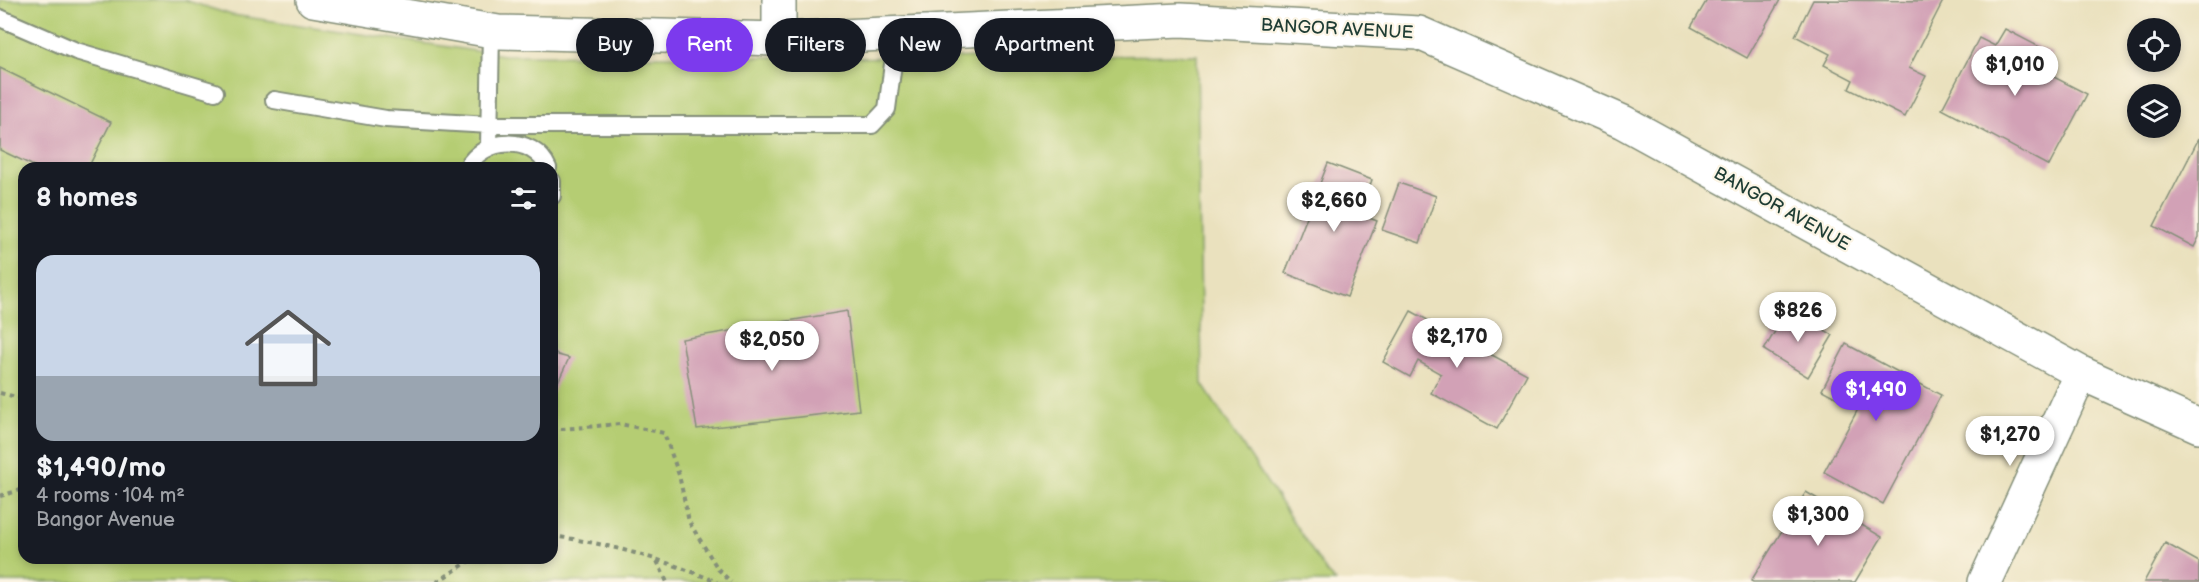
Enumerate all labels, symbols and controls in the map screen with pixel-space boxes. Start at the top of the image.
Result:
street label: BANGOR AVENUE [1260,15,1414,43]
chip: Buy [576,18,654,72]
chip: Rent [666,18,753,72]
chip: Filters [765,18,866,72]
chip: New [878,18,962,72]
chip: Apartment [974,18,1115,72]
map controls [2127,18,2181,138]
button: locate [2127,18,2181,72]
pin: $1,010 [1966,46,2064,97]
text: $1,010 [1985,53,2045,77]
button: layers [2127,84,2181,138]
street label: BANGOR AVENUE [1710,163,1854,255]
icon: filters [507,182,540,215]
pin: $2,660 [1285,182,1383,233]
text: 8 homes [36,183,138,214]
text: $2,660 [1301,189,1367,213]
pin: $826 [1762,292,1834,343]
icon: home [234,294,342,402]
text: $826 [1773,299,1823,323]
pin: $2,170 [1408,318,1506,369]
pin: $2,050 [723,321,821,372]
text: $2,170 [1426,325,1488,349]
text: $2,050 [739,328,805,352]
pin: $1,490 [1827,371,1925,422]
text: $1,490 [1845,378,1907,402]
pin: $1,270 [1961,416,2059,467]
text: $1,270 [1980,423,2041,447]
text: $1,490/mo [36,453,166,484]
text: 4 rooms · 104 m² [36,484,185,508]
pin: $1,300 [1769,496,1867,547]
text: $1,300 [1787,503,1849,527]
text: Bangor Avenue [36,508,175,532]

